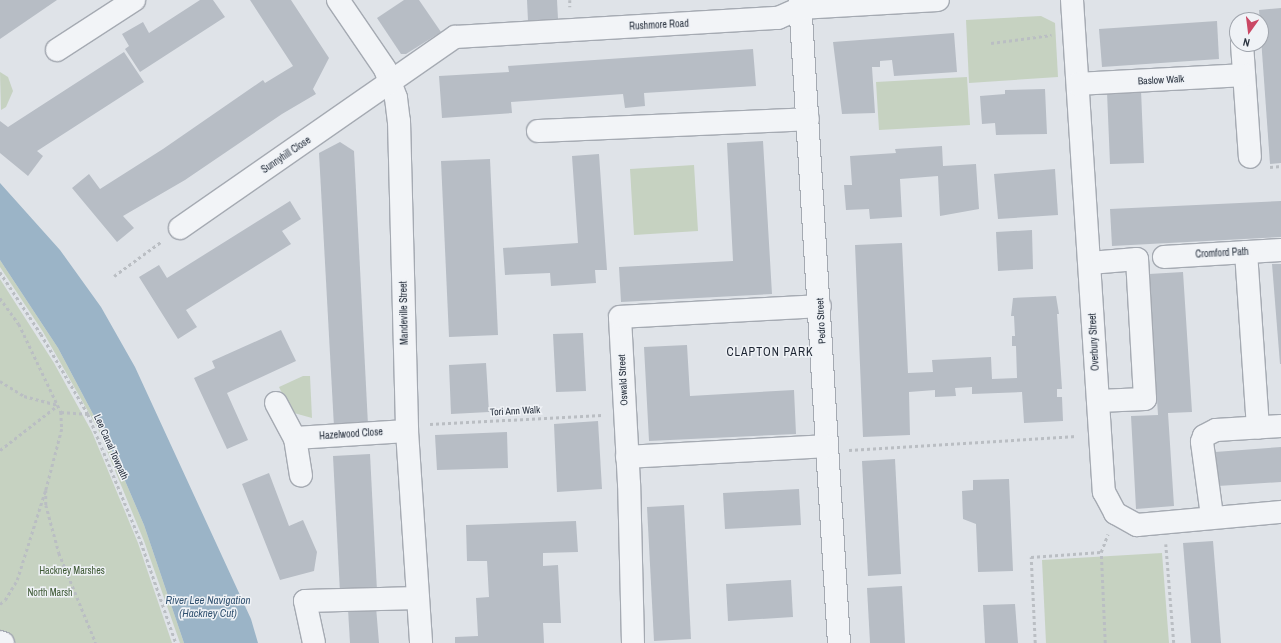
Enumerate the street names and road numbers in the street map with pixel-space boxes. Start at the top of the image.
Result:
street label: Rushmore Road [629,17,689,33]
street label: Baslow Walk [1137,73,1185,87]
street label: Sunnyhill Close [259,134,313,176]
street label: Cromford Path [1195,246,1249,260]
street label: Mandeville Street [397,281,411,345]
street label: Pedro Street [814,298,828,344]
street label: Overbury Street [1086,313,1102,371]
street label: Oswald Street [616,354,630,406]
street label: Tori Ann Walk [489,404,541,418]
street label: Lee Canal Towpath [91,412,131,482]
street label: Hazelwood Close [319,426,383,442]

